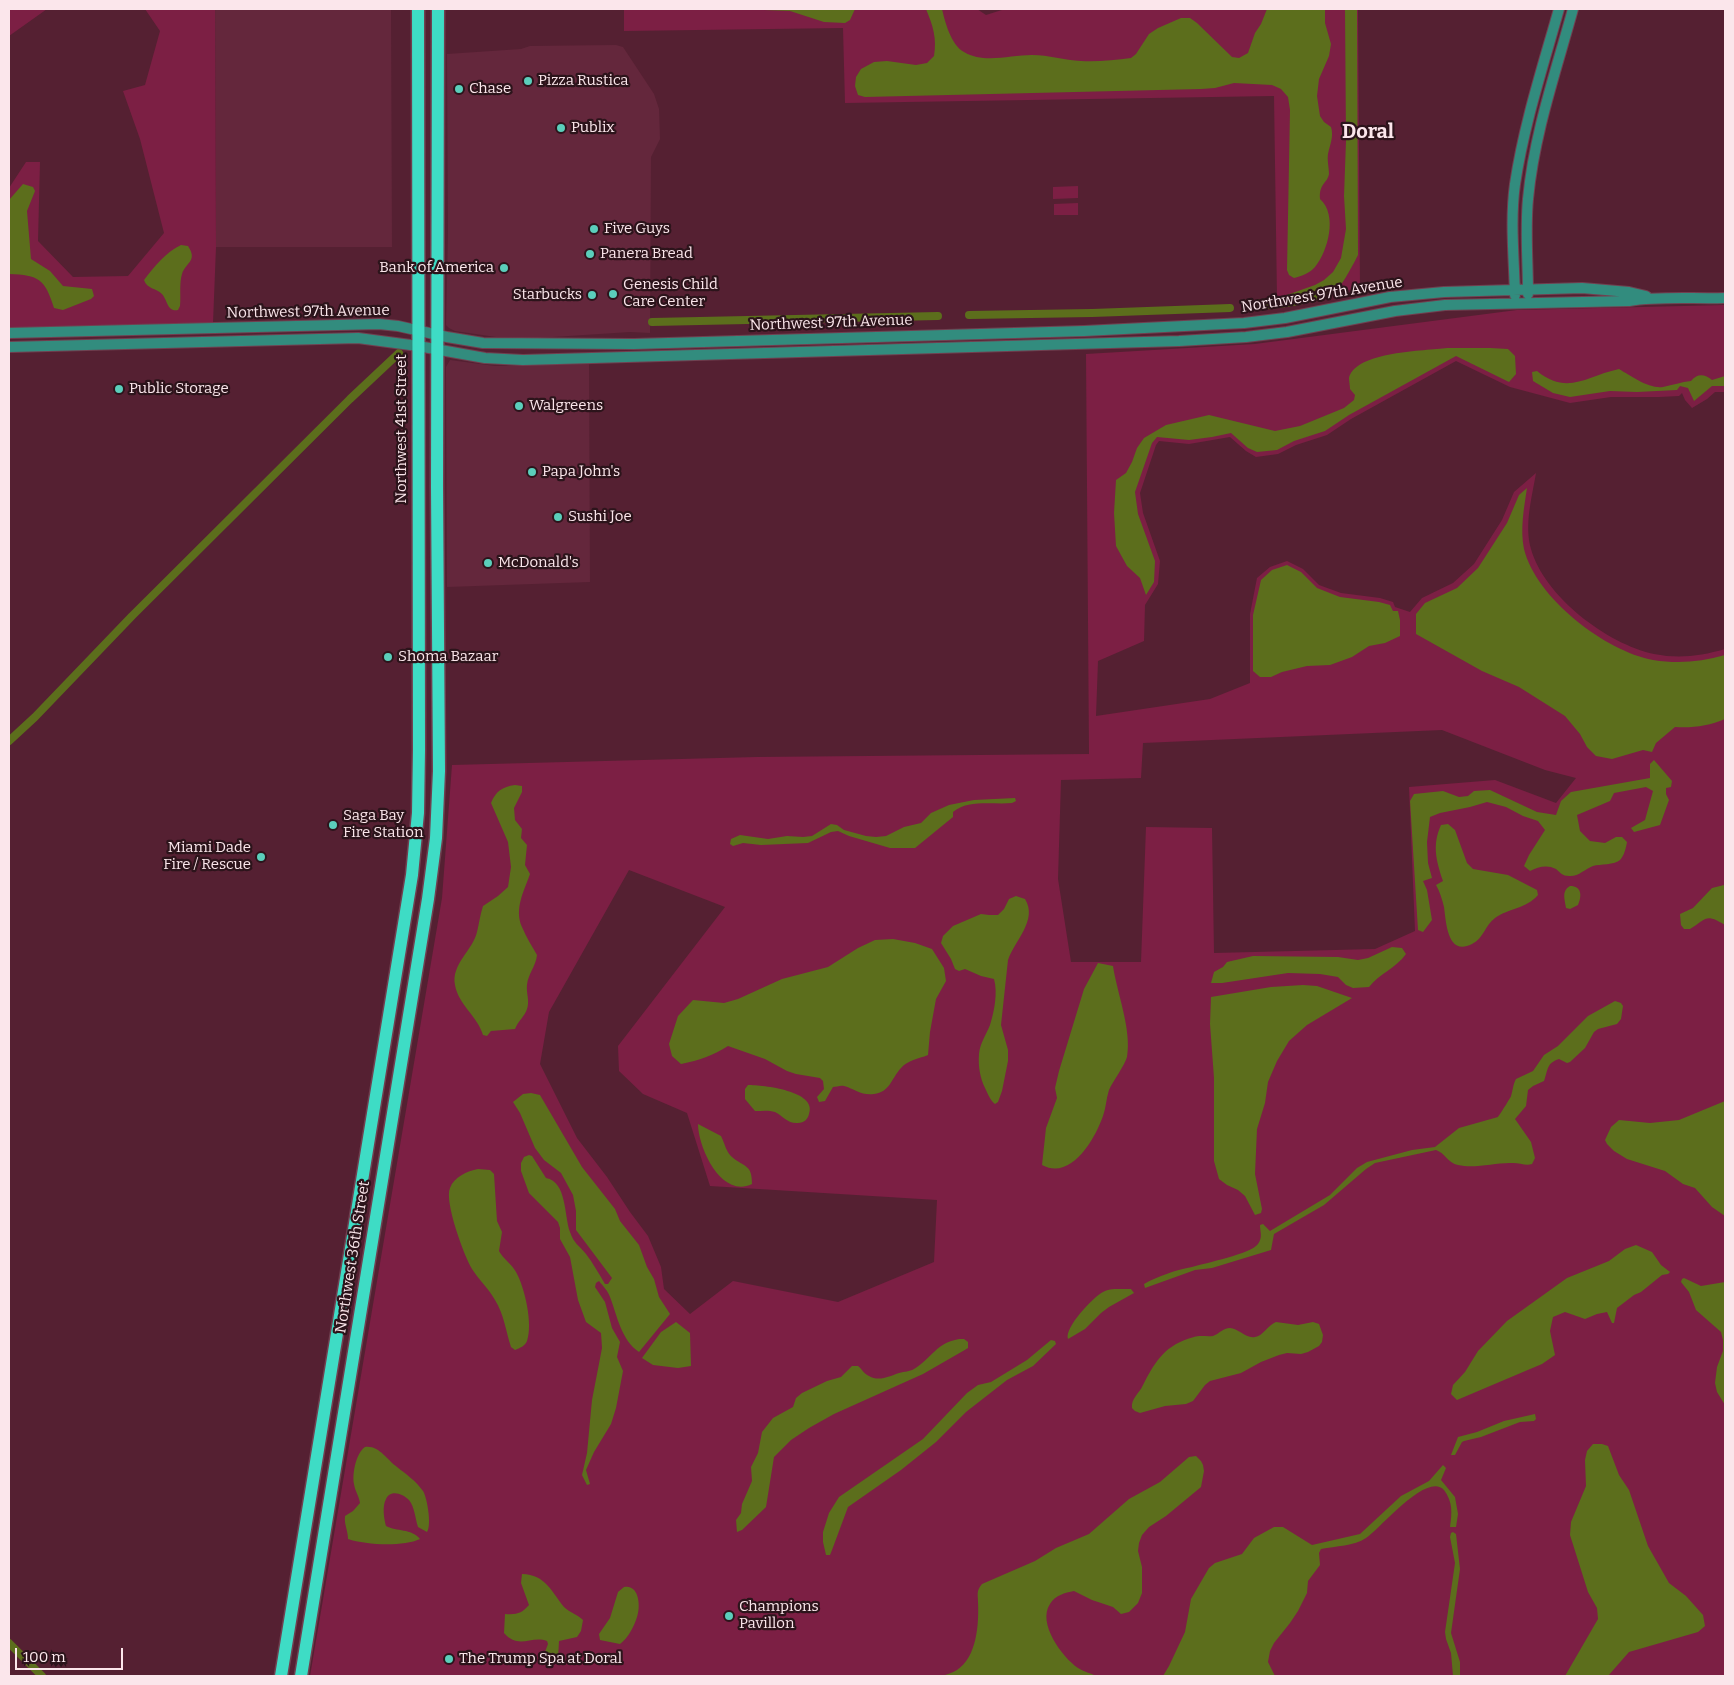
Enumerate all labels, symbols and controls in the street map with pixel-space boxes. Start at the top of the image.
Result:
place label: Pizza Rustica [538,72,629,90]
marker: Pizza Rustica [522,75,534,87]
place label: Chase [469,80,511,98]
marker: Chase [453,83,465,95]
place label: Publix [571,119,615,137]
district label: Doral [1342,120,1394,144]
marker: Publix [555,122,567,134]
place label: Five Guys [604,220,670,238]
marker: Five Guys [588,223,600,235]
place label: Panera Bread [600,245,693,263]
marker: Panera Bread [584,248,596,260]
place label: Bank of America [379,259,494,277]
marker: Bank of America [498,262,510,274]
street label: Northwest 97th Avenue [1240,273,1404,317]
place label: Genesis Child Care Center [623,276,718,311]
place label: Starbucks [513,286,582,304]
marker: Genesis Child Care Center [607,288,619,300]
marker: Starbucks [586,289,598,301]
street label: Northwest 97th Avenue [226,302,390,322]
street label: Northwest 97th Avenue [749,311,913,335]
street label: Northwest 41st Street [393,354,411,504]
place label: Public Storage [129,380,229,398]
marker: Public Storage [113,383,125,395]
place label: Walgreens [529,397,603,415]
marker: Walgreens [513,400,525,412]
place label: Papa John's [542,463,620,481]
marker: Papa John's [526,466,538,478]
place label: Sushi Joe [568,508,632,526]
marker: Sushi Joe [552,511,564,523]
place label: McDonald's [498,554,579,572]
marker: McDonald's [482,557,494,569]
place label: Shoma Bazaar [398,648,498,666]
marker: Shoma Bazaar [382,651,394,663]
place label: Saga Bay Fire Station [343,807,423,842]
marker: Saga Bay Fire Station [327,819,339,831]
place label: Miami Dade Fire / Rescue [163,839,251,874]
marker: Miami Dade Fire / Rescue [255,851,267,863]
street label: Northwest 36th Street [332,1180,374,1334]
place label: Champions Pavillon [739,1598,819,1633]
marker: Champions Pavillon [723,1610,735,1622]
scale bar [18,1638,125,1670]
text: 100 m [23,1648,66,1666]
place label: The Trump Spa at Doral [459,1650,622,1668]
marker: The Trump Spa at Doral [443,1653,455,1665]

